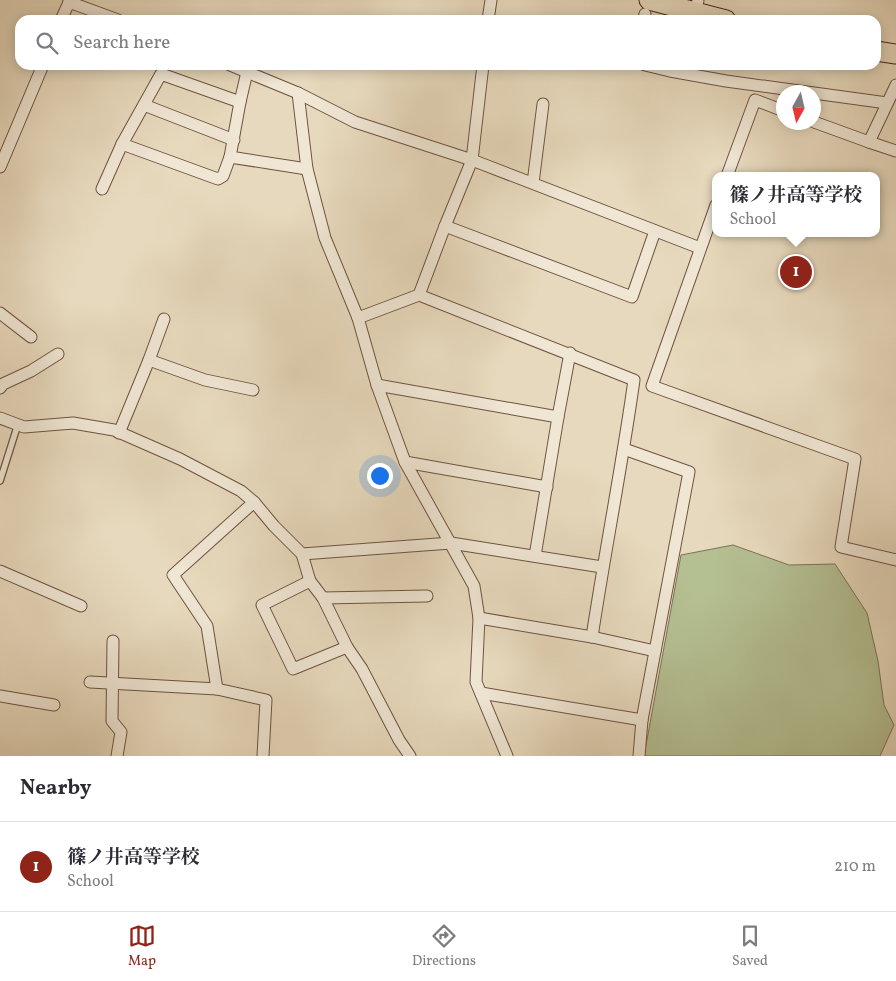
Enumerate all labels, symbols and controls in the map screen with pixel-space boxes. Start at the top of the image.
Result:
search box [15,15,881,70]
icon: search [33,29,61,57]
text: Search here [73,30,170,56]
north arrow [776,85,821,130]
popup [712,172,880,237]
text: 篠ノ井高等学校 [729,183,863,209]
text: School [729,209,776,231]
pin: 1 [780,253,812,291]
your location [367,463,393,489]
text: Nearby [20,774,91,803]
text: 篠ノ井高等学校 [67,845,200,871]
text: 1 [33,856,39,878]
text: 210 m [834,856,876,878]
text: School [67,871,114,893]
tab: Map [128,922,156,971]
tab: Directions [412,922,476,971]
tab: Saved [732,922,768,971]

